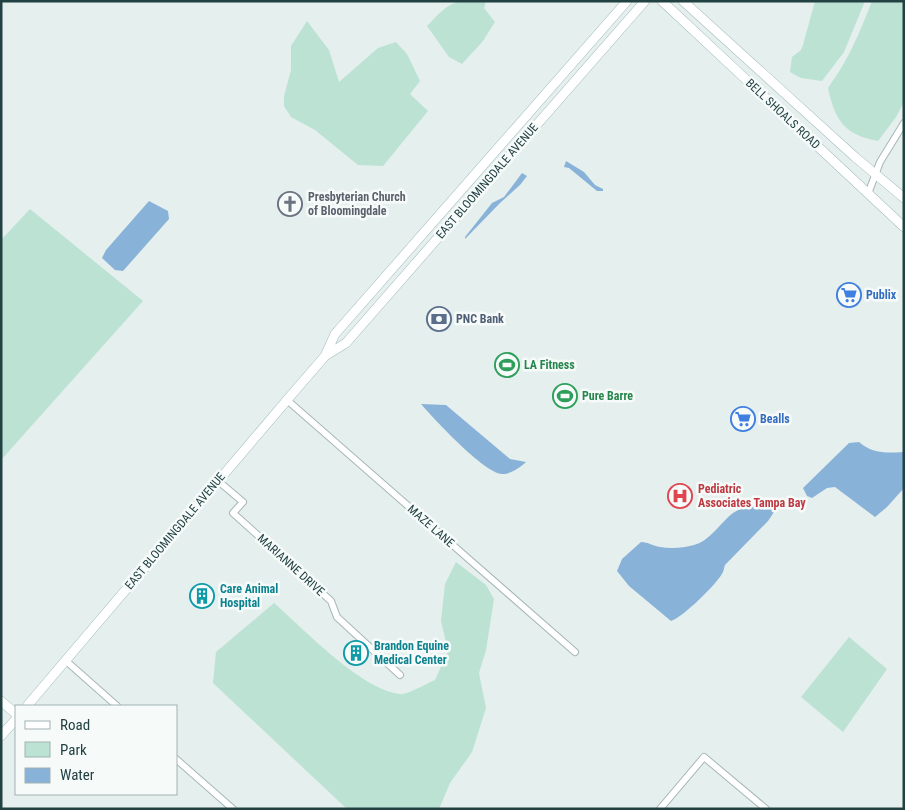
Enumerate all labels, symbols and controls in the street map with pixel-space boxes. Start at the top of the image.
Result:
street label: BELL SHOALS ROAD [743,76,823,152]
street label: EAST BLOOMINGDALE AVENUE [433,121,541,241]
place label: Presbyterian Church of Bloomingdale [308,190,406,218]
church icon: Presbyterian Church of Bloomingdale [277,191,303,217]
supermarket icon: Publix [836,282,862,308]
place label: Publix [866,288,897,302]
bank icon: PNC Bank [426,306,452,332]
place label: PNC Bank [456,312,504,326]
sports icon: LA Fitness [494,352,520,378]
place label: LA Fitness [524,358,575,372]
sports icon: Pure Barre [552,383,578,409]
place label: Pure Barre [582,389,633,403]
supermarket icon: Bealls [730,406,756,432]
place label: Bealls [760,412,790,426]
street label: EAST BLOOMINGDALE AVENUE [122,470,228,592]
place label: Pediatric Associates Tampa Bay [698,482,806,510]
hospital icon: Pediatric Associates Tampa Bay [667,483,693,509]
street label: MAZE LANE [405,502,457,550]
street label: MARIANNE DRIVE [255,531,327,599]
place label: Care Animal Hospital [220,582,278,610]
building icon: Care Animal Hospital [189,583,215,609]
place label: Brandon Equine Medical Center [374,639,449,667]
building icon: Brandon Equine Medical Center [343,640,369,666]
legend [15,705,178,795]
text: Road [60,716,90,734]
text: Park [60,741,87,759]
text: Water [60,766,95,784]

